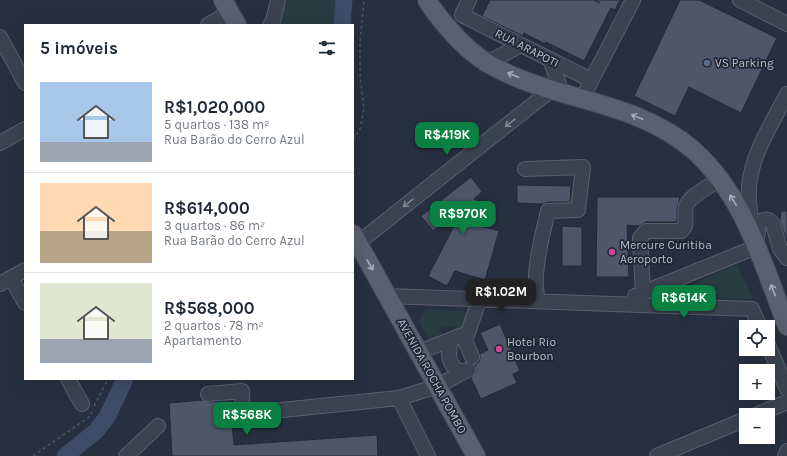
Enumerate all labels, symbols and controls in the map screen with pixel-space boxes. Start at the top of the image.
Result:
street label: RUA ARAPOTI [493,26,561,70]
icon: filters [316,37,338,59]
text: 5 imóveis [40,38,118,58]
place label: VS Parking [715,56,774,70]
marker: VS Parking [702,58,712,68]
one-way arrow [508,71,520,79]
text: R$1,020,000 [164,97,265,117]
icon: home [72,98,120,146]
one-way arrow [631,112,643,120]
text: 5 quartos · 138 m² [164,117,270,132]
one-way arrow [504,118,515,127]
pin: R$419K [414,122,480,156]
text: R$419K [424,127,470,142]
text: Rua Barão do Cerro Azul [164,132,305,147]
one-way arrow [729,195,737,206]
text: R$614,000 [164,198,250,218]
icon: home [72,199,120,247]
one-way arrow [403,199,414,208]
pin: R$970K [430,201,496,235]
text: R$970K [439,206,487,221]
text: 3 quartos · 86 m² [164,218,265,233]
text: Rua Barão do Cerro Azul [164,233,305,248]
place label: Mercure Curitiba Aeroporto [620,238,712,266]
marker: Mercure Curitiba Aeroporto [607,247,617,257]
one-way arrow [367,259,375,271]
pin: R$1.02M [464,279,538,313]
text: R$1.02M [475,284,527,299]
one-way arrow [768,284,776,296]
pin: R$614K [651,285,717,319]
text: R$614K [661,290,707,305]
text: R$568,000 [164,298,254,318]
icon: home [72,299,120,347]
street label: AVENIDA ROCHA POMBO [395,316,470,436]
text: 2 quartos · 78 m² [164,318,264,333]
map controls [739,320,775,444]
button: locate [739,320,775,356]
text: Apartamento [164,333,242,348]
place label: Hotel Rio Bourbon [507,335,556,363]
marker: Hotel Rio Bourbon [494,344,504,354]
button: + [739,364,775,400]
pin: R$568K [214,402,280,436]
text: R$568K [222,407,272,422]
button: − [739,408,775,444]

